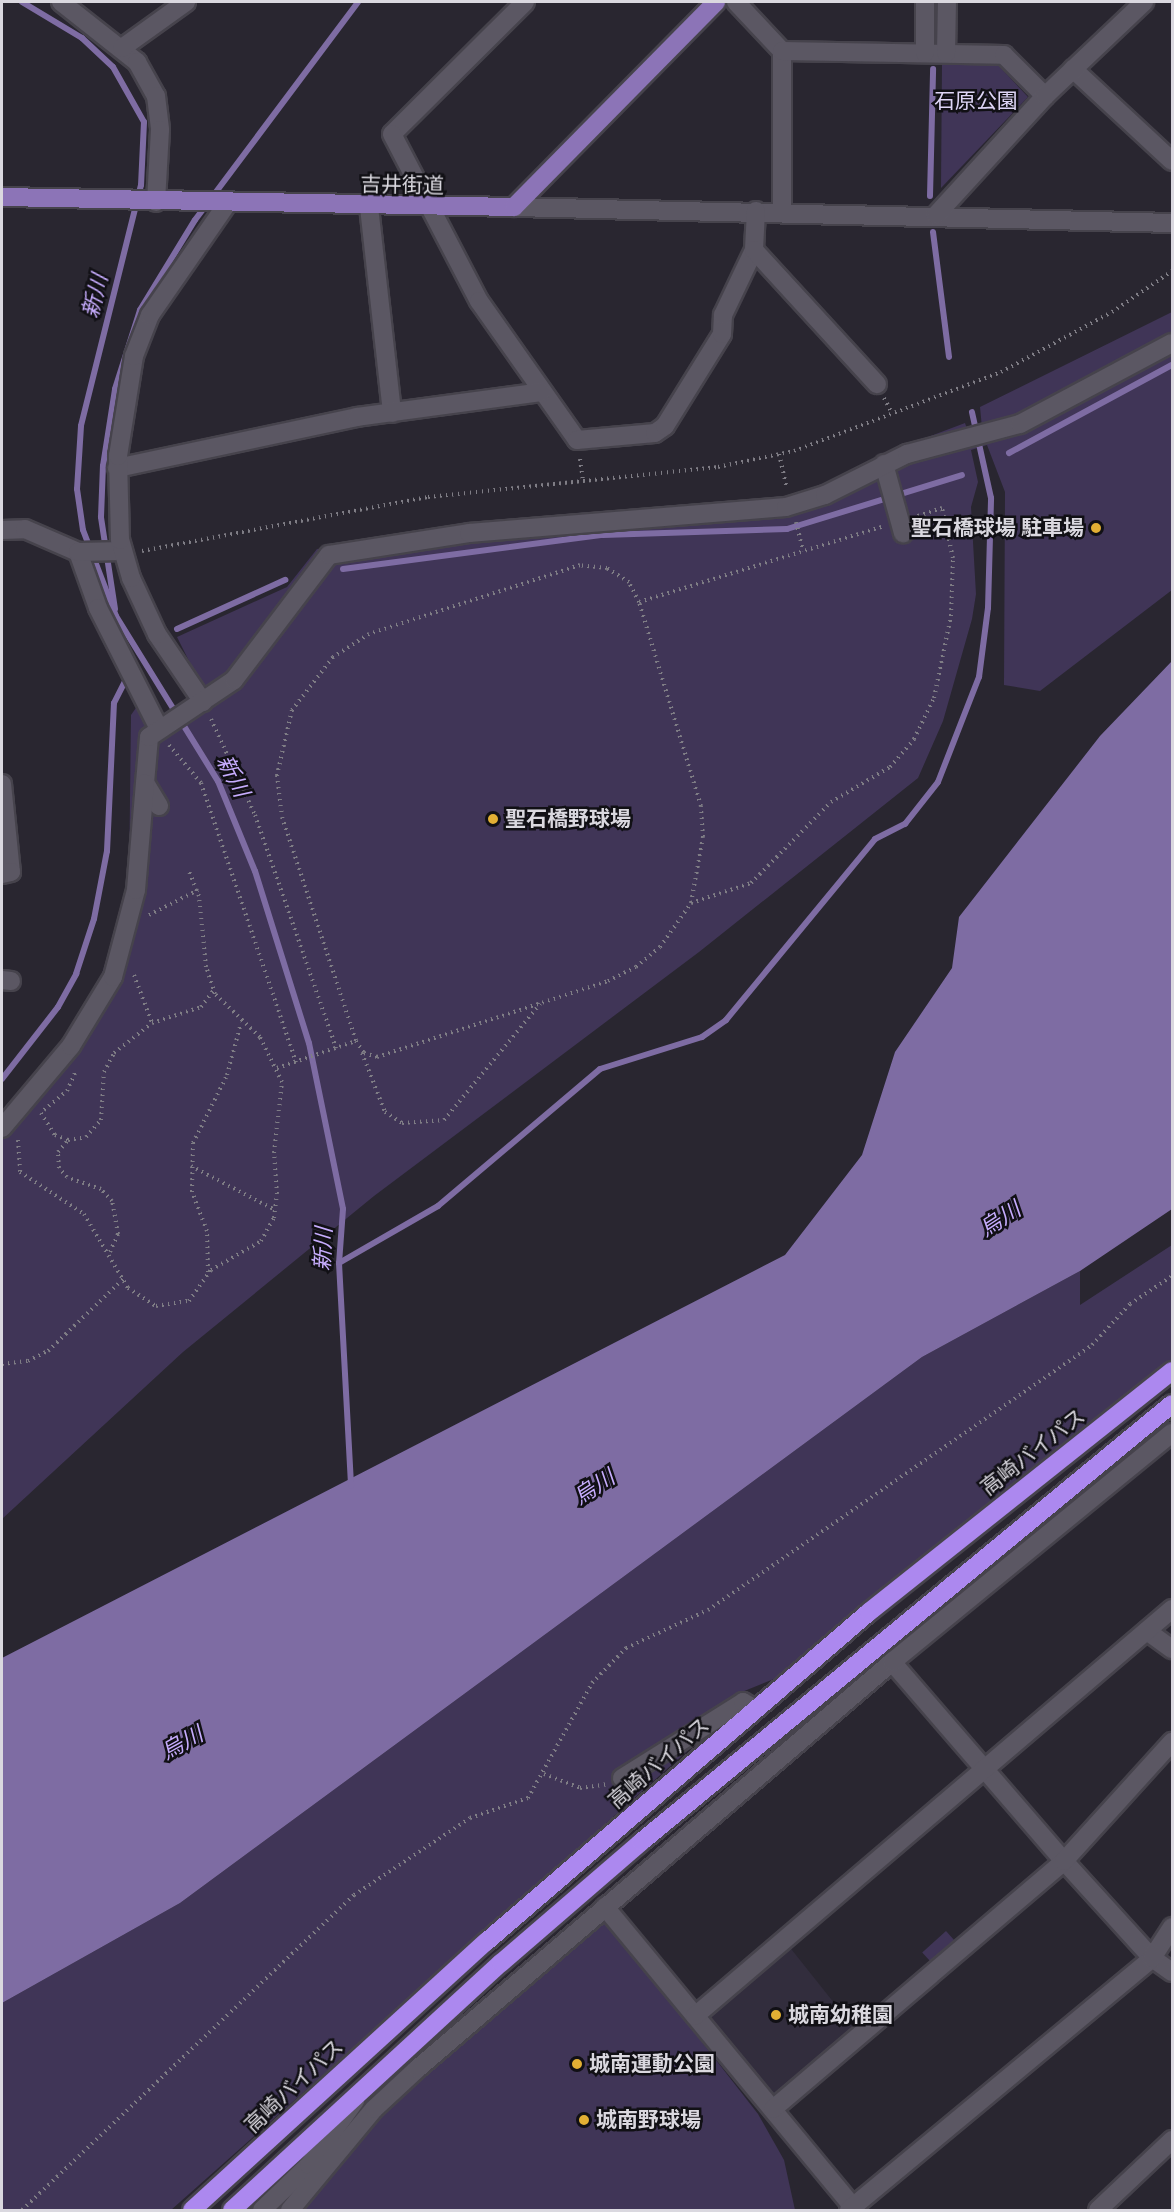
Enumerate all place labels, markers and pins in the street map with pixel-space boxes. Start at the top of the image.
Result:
place label: 聖石橋球場 駐車場 [911,515,1084,541]
marker: 聖石橋球場 駐車場 [1089,521,1103,535]
place label: 聖石橋野球場 [505,806,631,832]
marker: 聖石橋野球場 [486,812,500,826]
place label: 城南幼稚園 [788,2002,893,2028]
marker: 城南幼稚園 [769,2008,783,2022]
place label: 城南運動公園 [589,2051,715,2077]
marker: 城南運動公園 [570,2057,584,2071]
place label: 城南野球場 [596,2107,701,2133]
marker: 城南野球場 [577,2113,591,2127]

